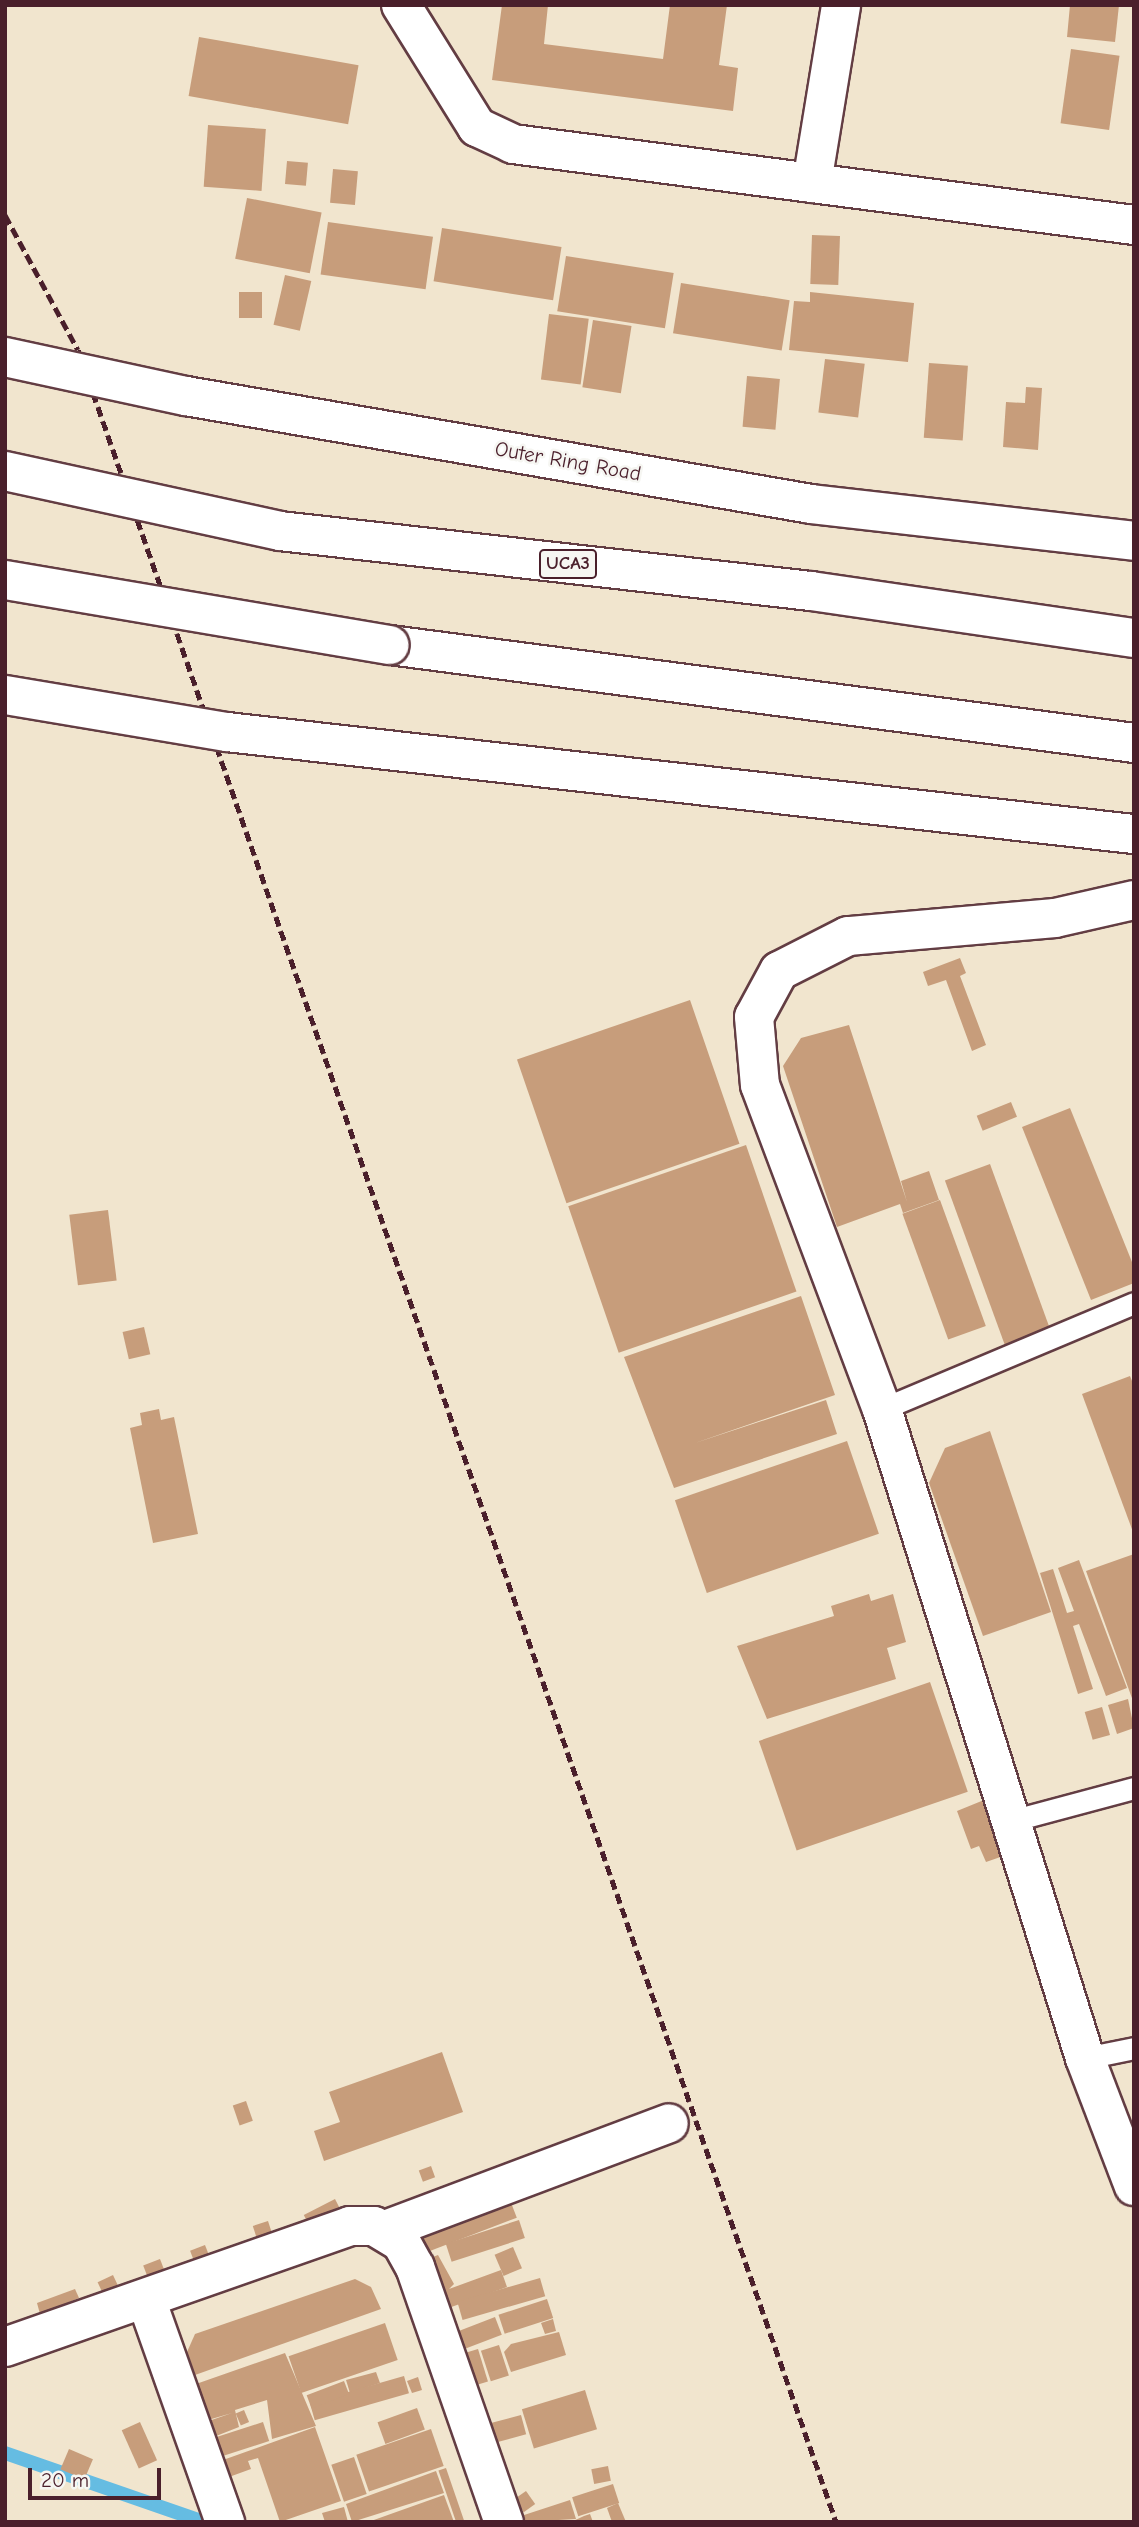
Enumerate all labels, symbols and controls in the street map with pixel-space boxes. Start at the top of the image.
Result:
street label: Outer Ring Road [493,436,643,486]
road number: UCA3 [538,548,598,580]
scale bar [32,2454,164,2498]
text: 20 m [41,2468,89,2492]

